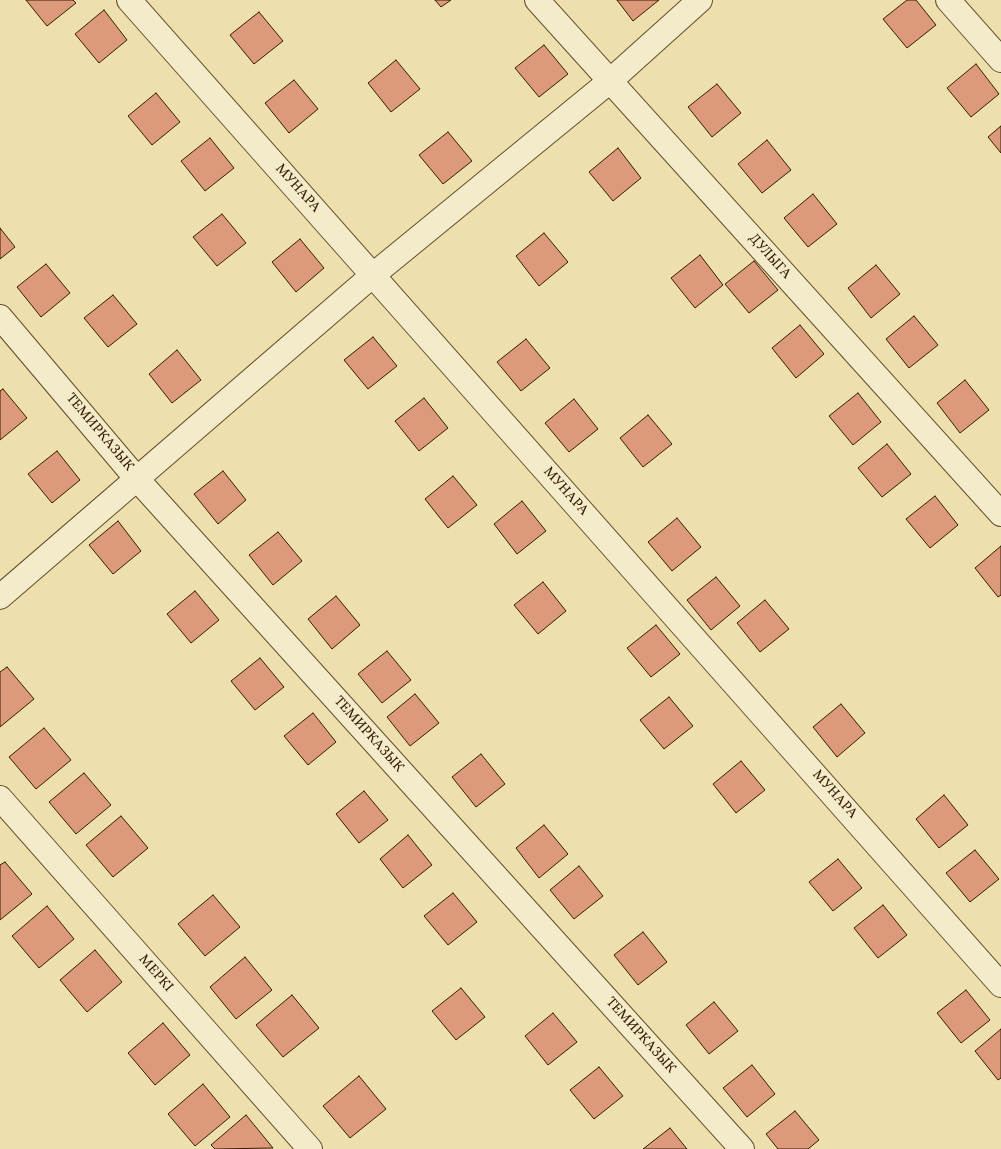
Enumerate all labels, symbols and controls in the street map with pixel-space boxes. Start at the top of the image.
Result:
street label: МУНАРА [271,161,323,217]
street label: ДУЛЫГА [744,231,794,283]
street label: ТЕМИРКАЗЫК [62,391,136,475]
street label: МУНАРА [539,464,591,520]
street label: ТЕМИРКАЗЫК [330,694,406,776]
street label: МУНАРА [808,767,860,823]
street label: МЕРКІ [134,952,176,996]
street label: ТЕМИРКАЗЫК [602,995,678,1077]

